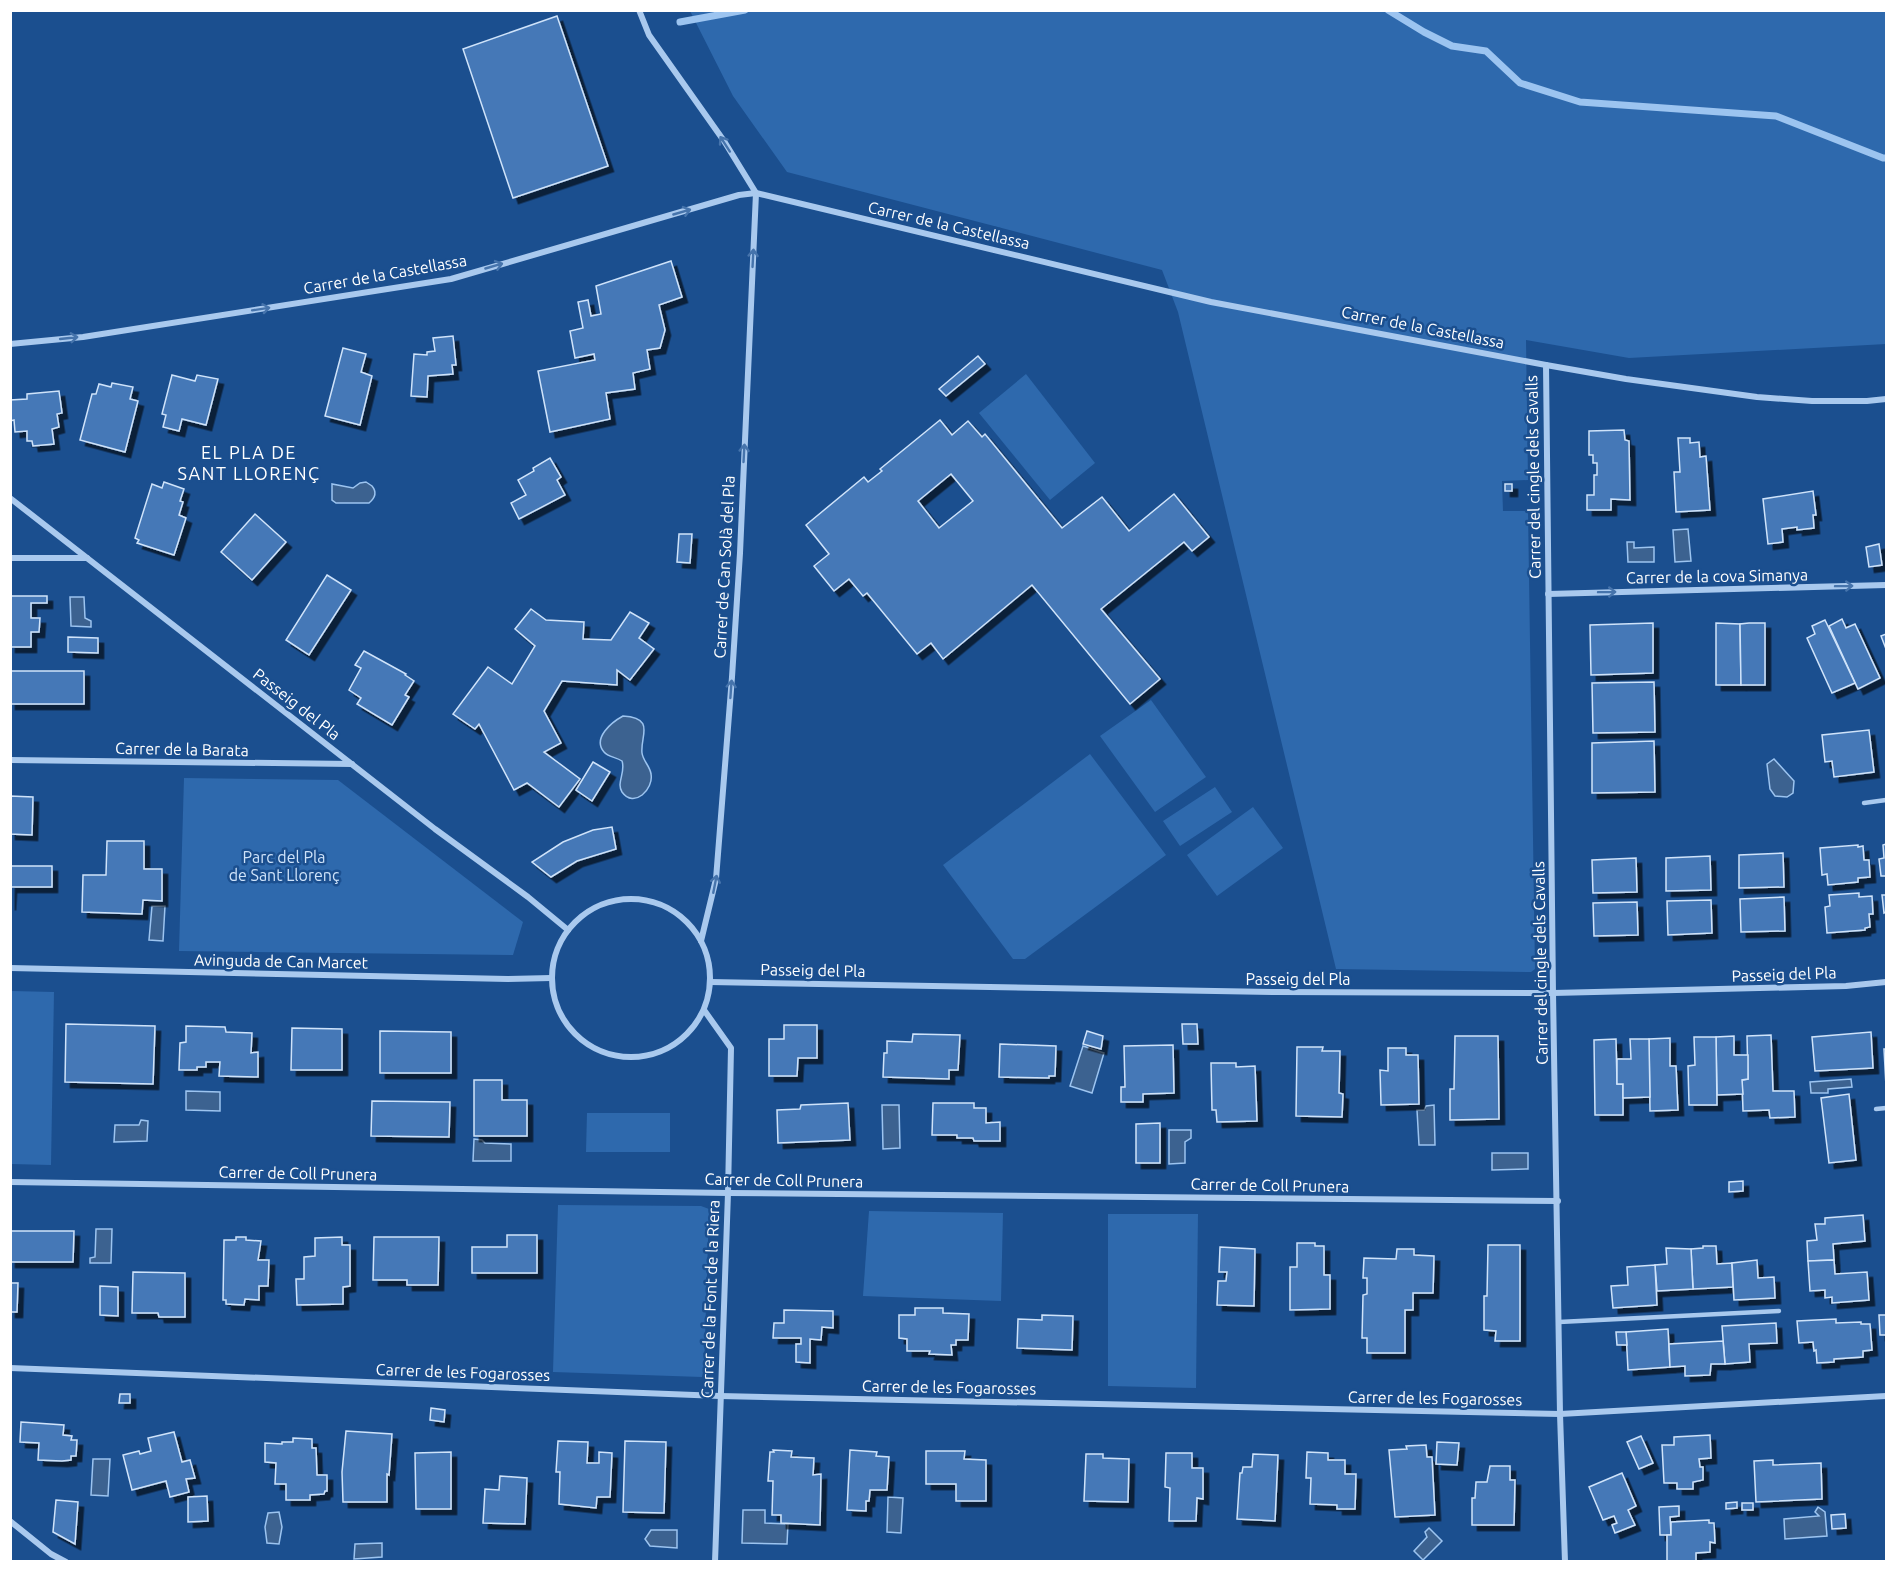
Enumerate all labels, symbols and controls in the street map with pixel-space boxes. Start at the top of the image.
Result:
one-way arrow [719,136,731,153]
street label: Carrer de la Castellassa [866,198,1032,252]
one-way arrow [672,206,691,217]
one-way arrow [748,248,759,268]
street label: Carrer de la Castellassa [302,251,468,297]
one-way arrow [484,260,503,271]
street label: Carrer de la Castellassa [1340,302,1506,352]
one-way arrow [251,303,271,314]
one-way arrow [58,332,78,343]
street label: Carrer del cingle dels Cavalls [1522,375,1544,579]
district label: EL PLA DE SANT LLORENÇ [177,442,321,483]
one-way arrow [739,443,750,463]
street label: Carrer de Can Solà del Pla [710,475,738,659]
street label: Carrer de la cova Simanya [1626,565,1808,587]
one-way arrow [1833,581,1853,592]
one-way arrow [1596,587,1616,598]
street label: Passeig del Pla [250,665,344,743]
one-way arrow [725,680,736,700]
street label: Carrer de la Barata [115,739,249,759]
park label: Parc del Pla de Sant Llorenç [229,848,340,884]
street label: Carrer del cingle dels Cavalls [1529,861,1551,1065]
one-way arrow [710,874,721,894]
street label: Avinguda de Can Marcet [194,950,369,972]
street label: Passeig del Pla [760,960,866,980]
street label: Passeig del Pla [1731,963,1837,985]
street label: Passeig del Pla [1245,970,1351,988]
street label: Carrer de Coll Prunera [218,1163,378,1183]
street label: Carrer de Coll Prunera [704,1170,864,1190]
street label: Carrer de Coll Prunera [1190,1175,1350,1195]
street label: Carrer de la Font de la Riera [698,1200,722,1398]
street label: Carrer de les Fogarosses [376,1360,551,1384]
street label: Carrer de les Fogarosses [862,1376,1036,1398]
street label: Carrer de les Fogarosses [1348,1387,1522,1409]

